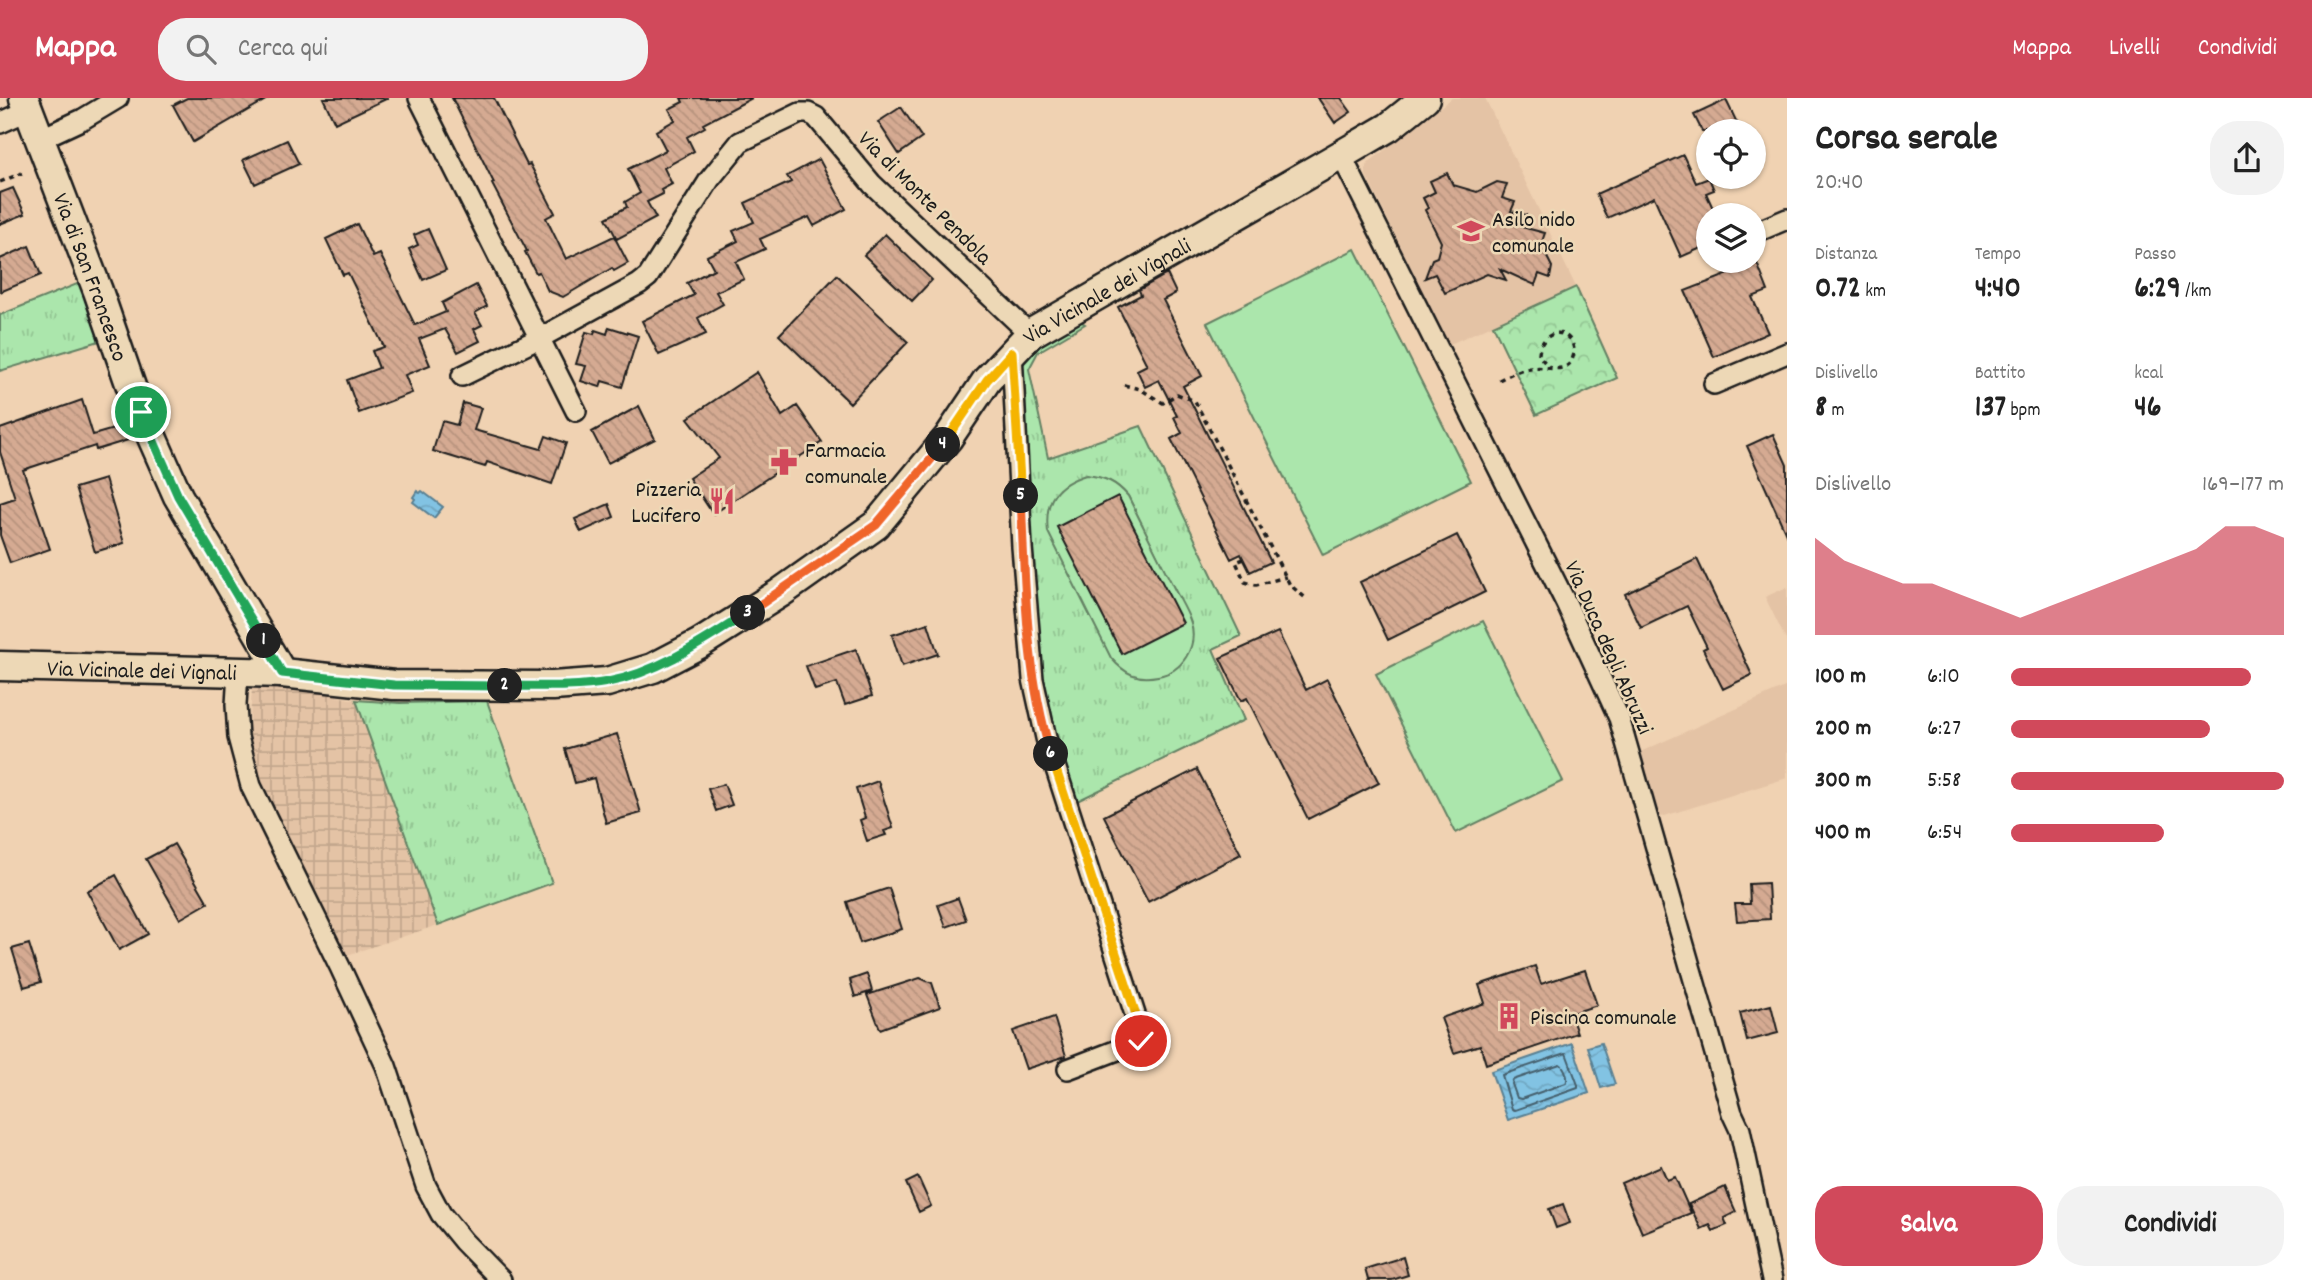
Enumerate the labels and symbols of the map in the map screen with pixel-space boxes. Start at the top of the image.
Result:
street label: Via di Monte Pendola [849,125,999,275]
street label: Via di San Francesco [42,189,134,367]
place label: Asilo nido comunale [1492,205,1575,264]
school or university icon: Asilo nido comunale [1456,216,1486,246]
street label: Via Vicinale dei Vignali [1016,232,1198,353]
pin [111,382,171,442]
pin: 4 [926,428,960,462]
place label: Farmacia comunale [805,436,887,495]
pharmacy icon: Farmacia comunale [769,447,799,477]
place label: Pizzeria Lucifero [631,475,702,534]
pin: 5 [1004,478,1038,514]
restaurant icon: Pizzeria Lucifero [707,486,737,516]
street label: Via Duca degli Abruzzi [1554,556,1660,741]
pin: 3 [730,596,766,630]
pin: 1 [246,624,282,658]
street label: Via Vicinale dei Vignali [47,654,237,692]
pin: 2 [488,668,522,704]
pin: 6 [1034,736,1068,772]
building icon: Piscina comunale [1494,1001,1524,1031]
place label: Piscina comunale [1530,1003,1677,1036]
pin [1111,1011,1171,1071]

